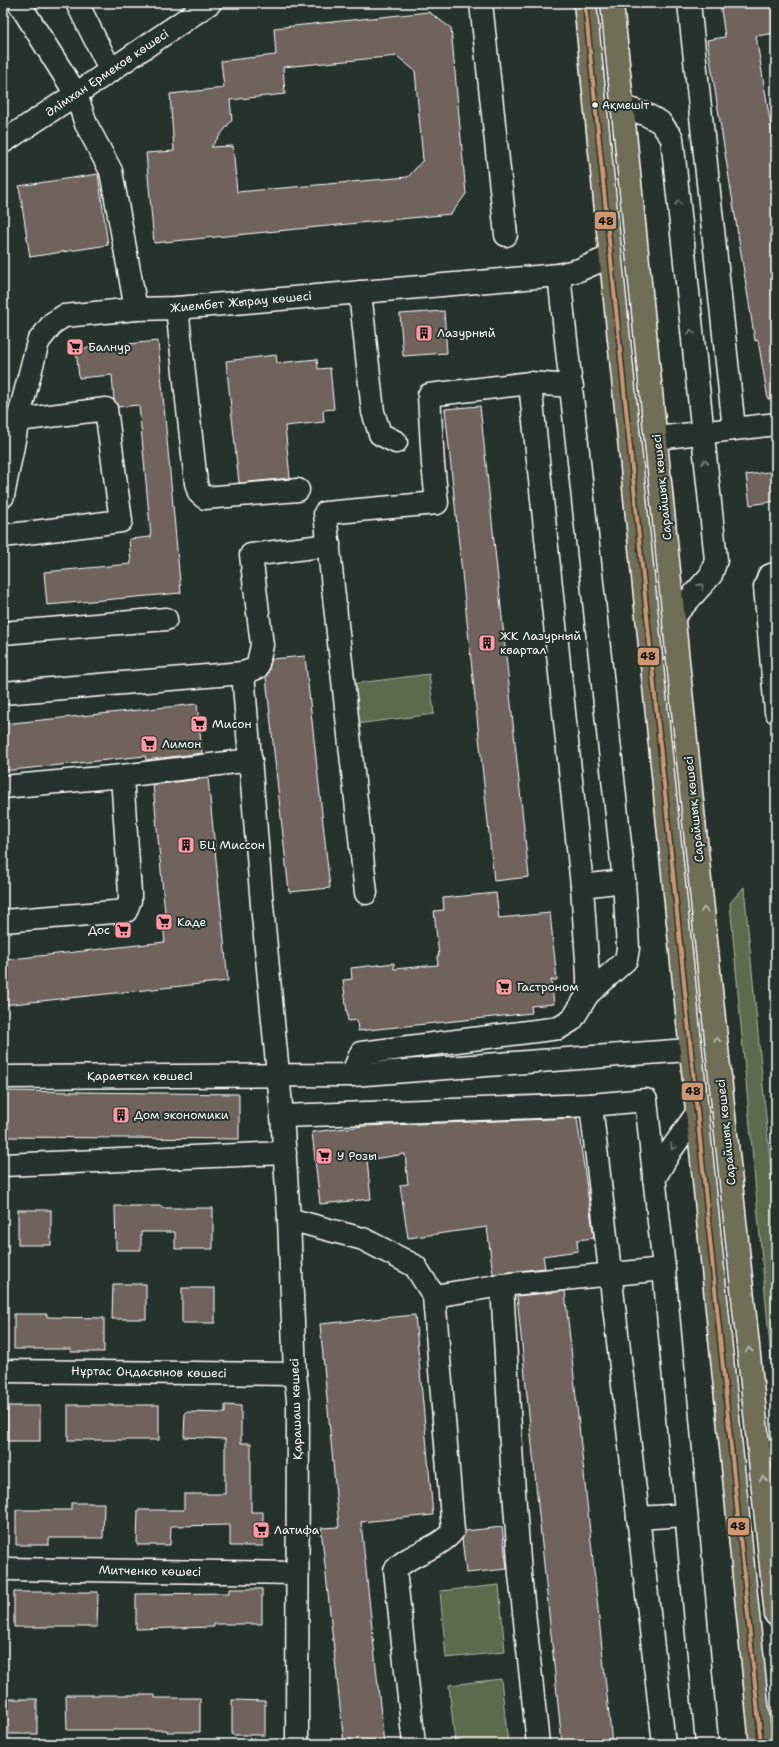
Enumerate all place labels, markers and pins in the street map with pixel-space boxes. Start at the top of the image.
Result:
place label: Ақмешіт [602,98,649,113]
marker: Ақмешіт [590,100,600,110]
building icon: Лазурный [414,323,434,343]
place label: Лазурный [437,325,496,341]
supermarket icon: Балнур [65,337,85,357]
place label: Балнур [88,339,131,355]
place label: ЖК Лазурный квартал [500,628,581,658]
building icon: ЖК Лазурный квартал [477,633,497,653]
supermarket icon: Мисон [189,714,209,734]
place label: Мисон [212,716,251,732]
supermarket icon: Лимон [139,734,159,754]
place label: Лимон [162,736,201,752]
building icon: БЦ Миссон [176,835,196,855]
place label: БЦ Миссон [199,837,265,853]
supermarket icon: Каде [154,912,174,932]
place label: Каде [177,914,207,930]
supermarket icon: Дос [113,920,133,940]
place label: Дос [88,922,110,938]
supermarket icon: Гастроном [494,977,514,997]
place label: Гастроном [517,979,579,995]
building icon: Дом экономики [111,1105,131,1125]
place label: Дом экономики [134,1107,229,1123]
supermarket icon: У Розы [314,1146,334,1166]
place label: У Розы [337,1148,377,1164]
supermarket icon: Латифа [251,1520,271,1540]
place label: Латифа [274,1522,320,1538]

